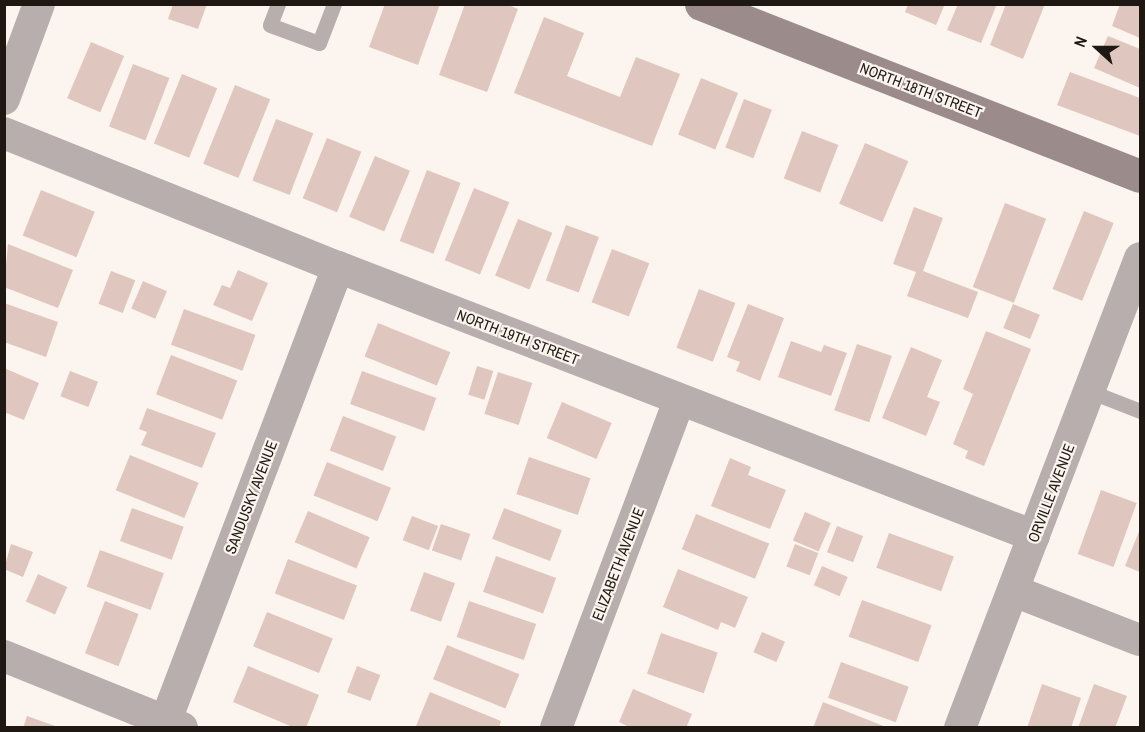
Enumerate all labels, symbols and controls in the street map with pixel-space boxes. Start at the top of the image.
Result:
north arrow [1067,18,1127,78]
text: N [1068,33,1092,50]
street label: NORTH 18TH STREET [858,58,984,122]
street label: NORTH 19TH STREET [455,305,581,369]
street label: SANDUSKY AVENUE [221,437,281,557]
street label: ORVILLE AVENUE [1024,441,1078,545]
street label: ELIZABETH AVENUE [588,505,648,623]

